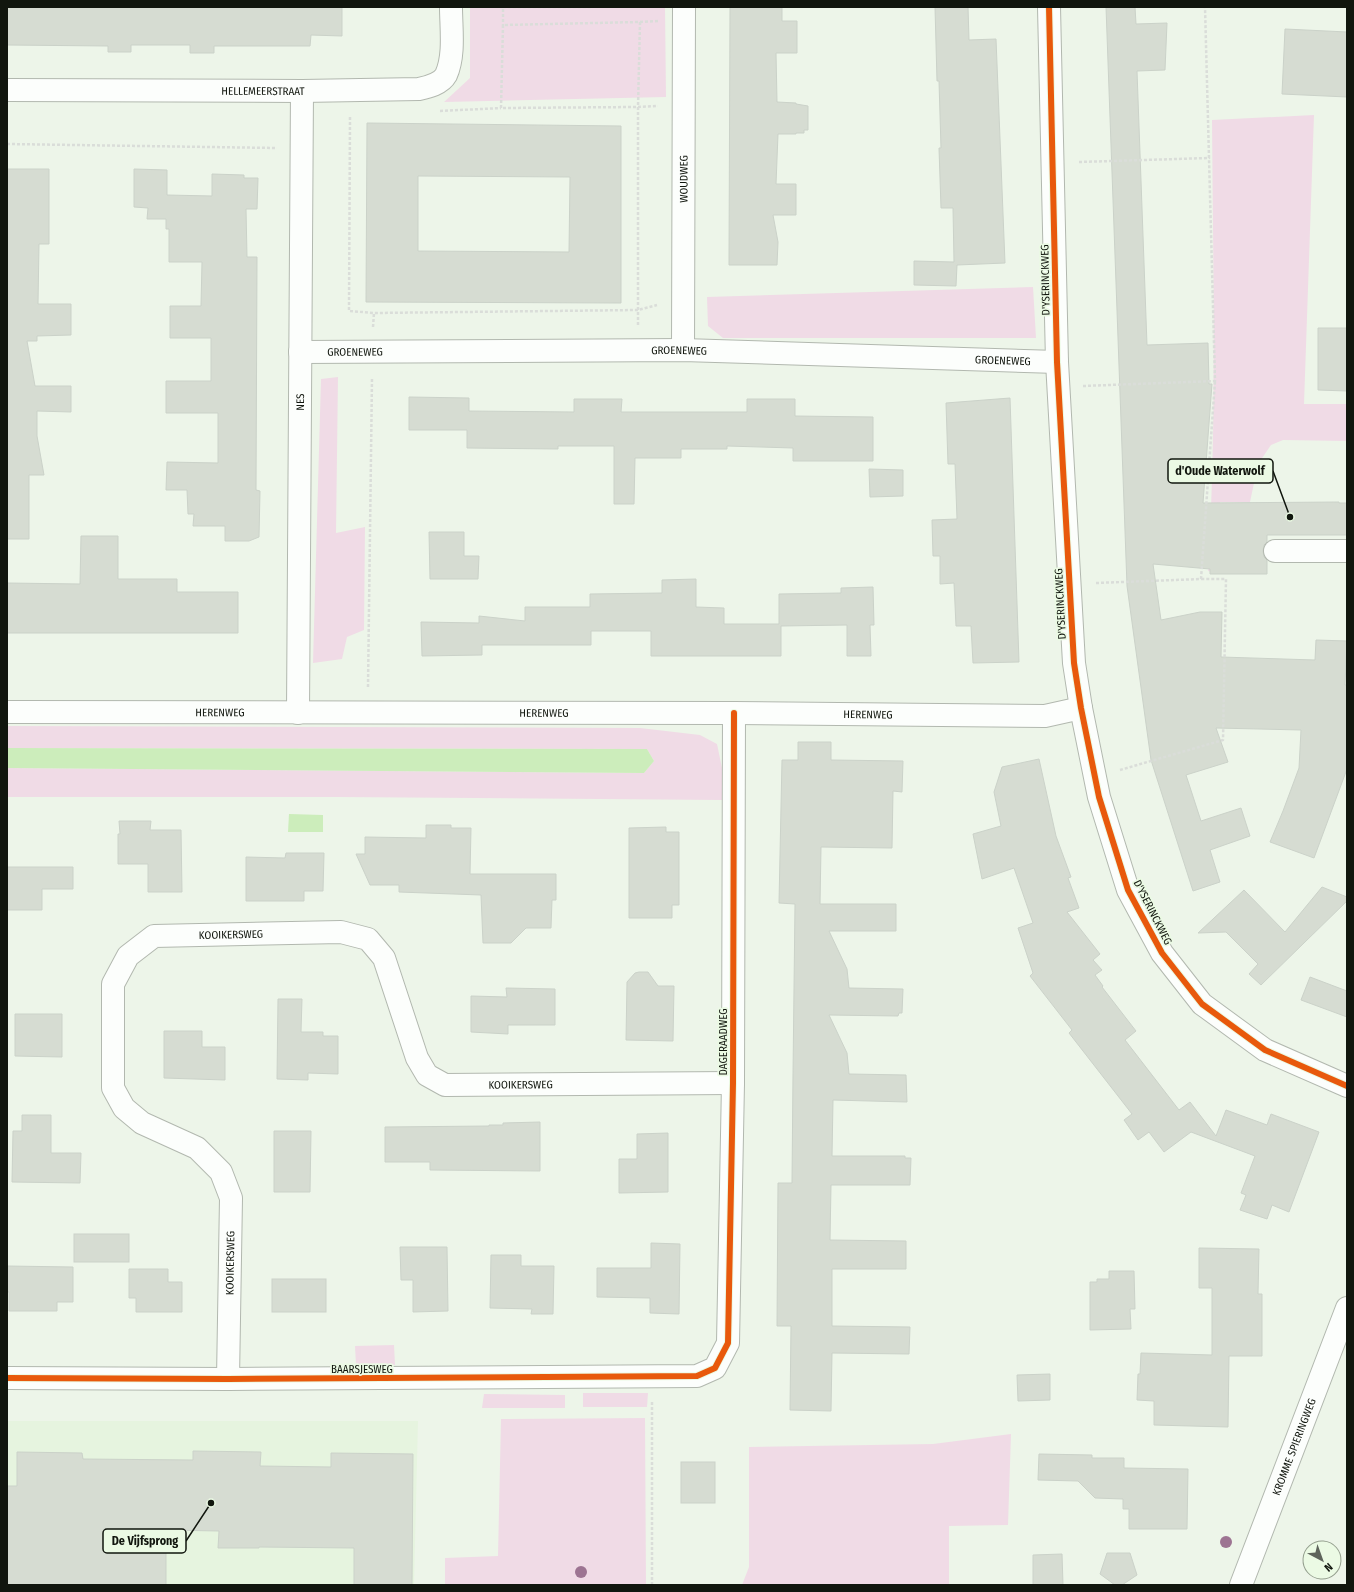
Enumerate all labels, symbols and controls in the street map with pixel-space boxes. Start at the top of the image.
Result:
street label: HELLEMEERSTRAAT [221,85,306,98]
street label: WOUDWEG [677,155,691,203]
street label: D'YSERINCKWEG [1038,244,1053,316]
street label: GROENEWEG [651,344,707,358]
street label: GROENEWEG [327,346,383,359]
street label: GROENEWEG [975,353,1031,368]
street label: NES [294,393,307,411]
callout: d'Oude Waterwolf [1168,459,1273,483]
text: d'Oude Waterwolf [1175,464,1266,478]
street label: D'YSERINCKWEG [1052,568,1069,640]
street label: HERENWEG [195,706,245,719]
street label: HERENWEG [519,707,569,720]
street label: HERENWEG [843,708,893,722]
street label: D'YSERINCKWEG [1131,878,1174,947]
street label: KOOIKERSWEG [199,928,263,942]
street label: DAGERAADWEG [717,1009,730,1075]
street label: KOOIKERSWEG [488,1078,553,1092]
street label: KOOIKERSWEG [223,1231,237,1295]
street label: BAARSJESWEG [331,1363,393,1376]
street label: KROMME SPIERINGWEG [1270,1397,1319,1497]
callout: De Vijfsprong [103,1529,186,1553]
text: De Vijfsprong [112,1534,178,1548]
north arrow [1302,1540,1342,1580]
text: N [1321,1560,1335,1574]

